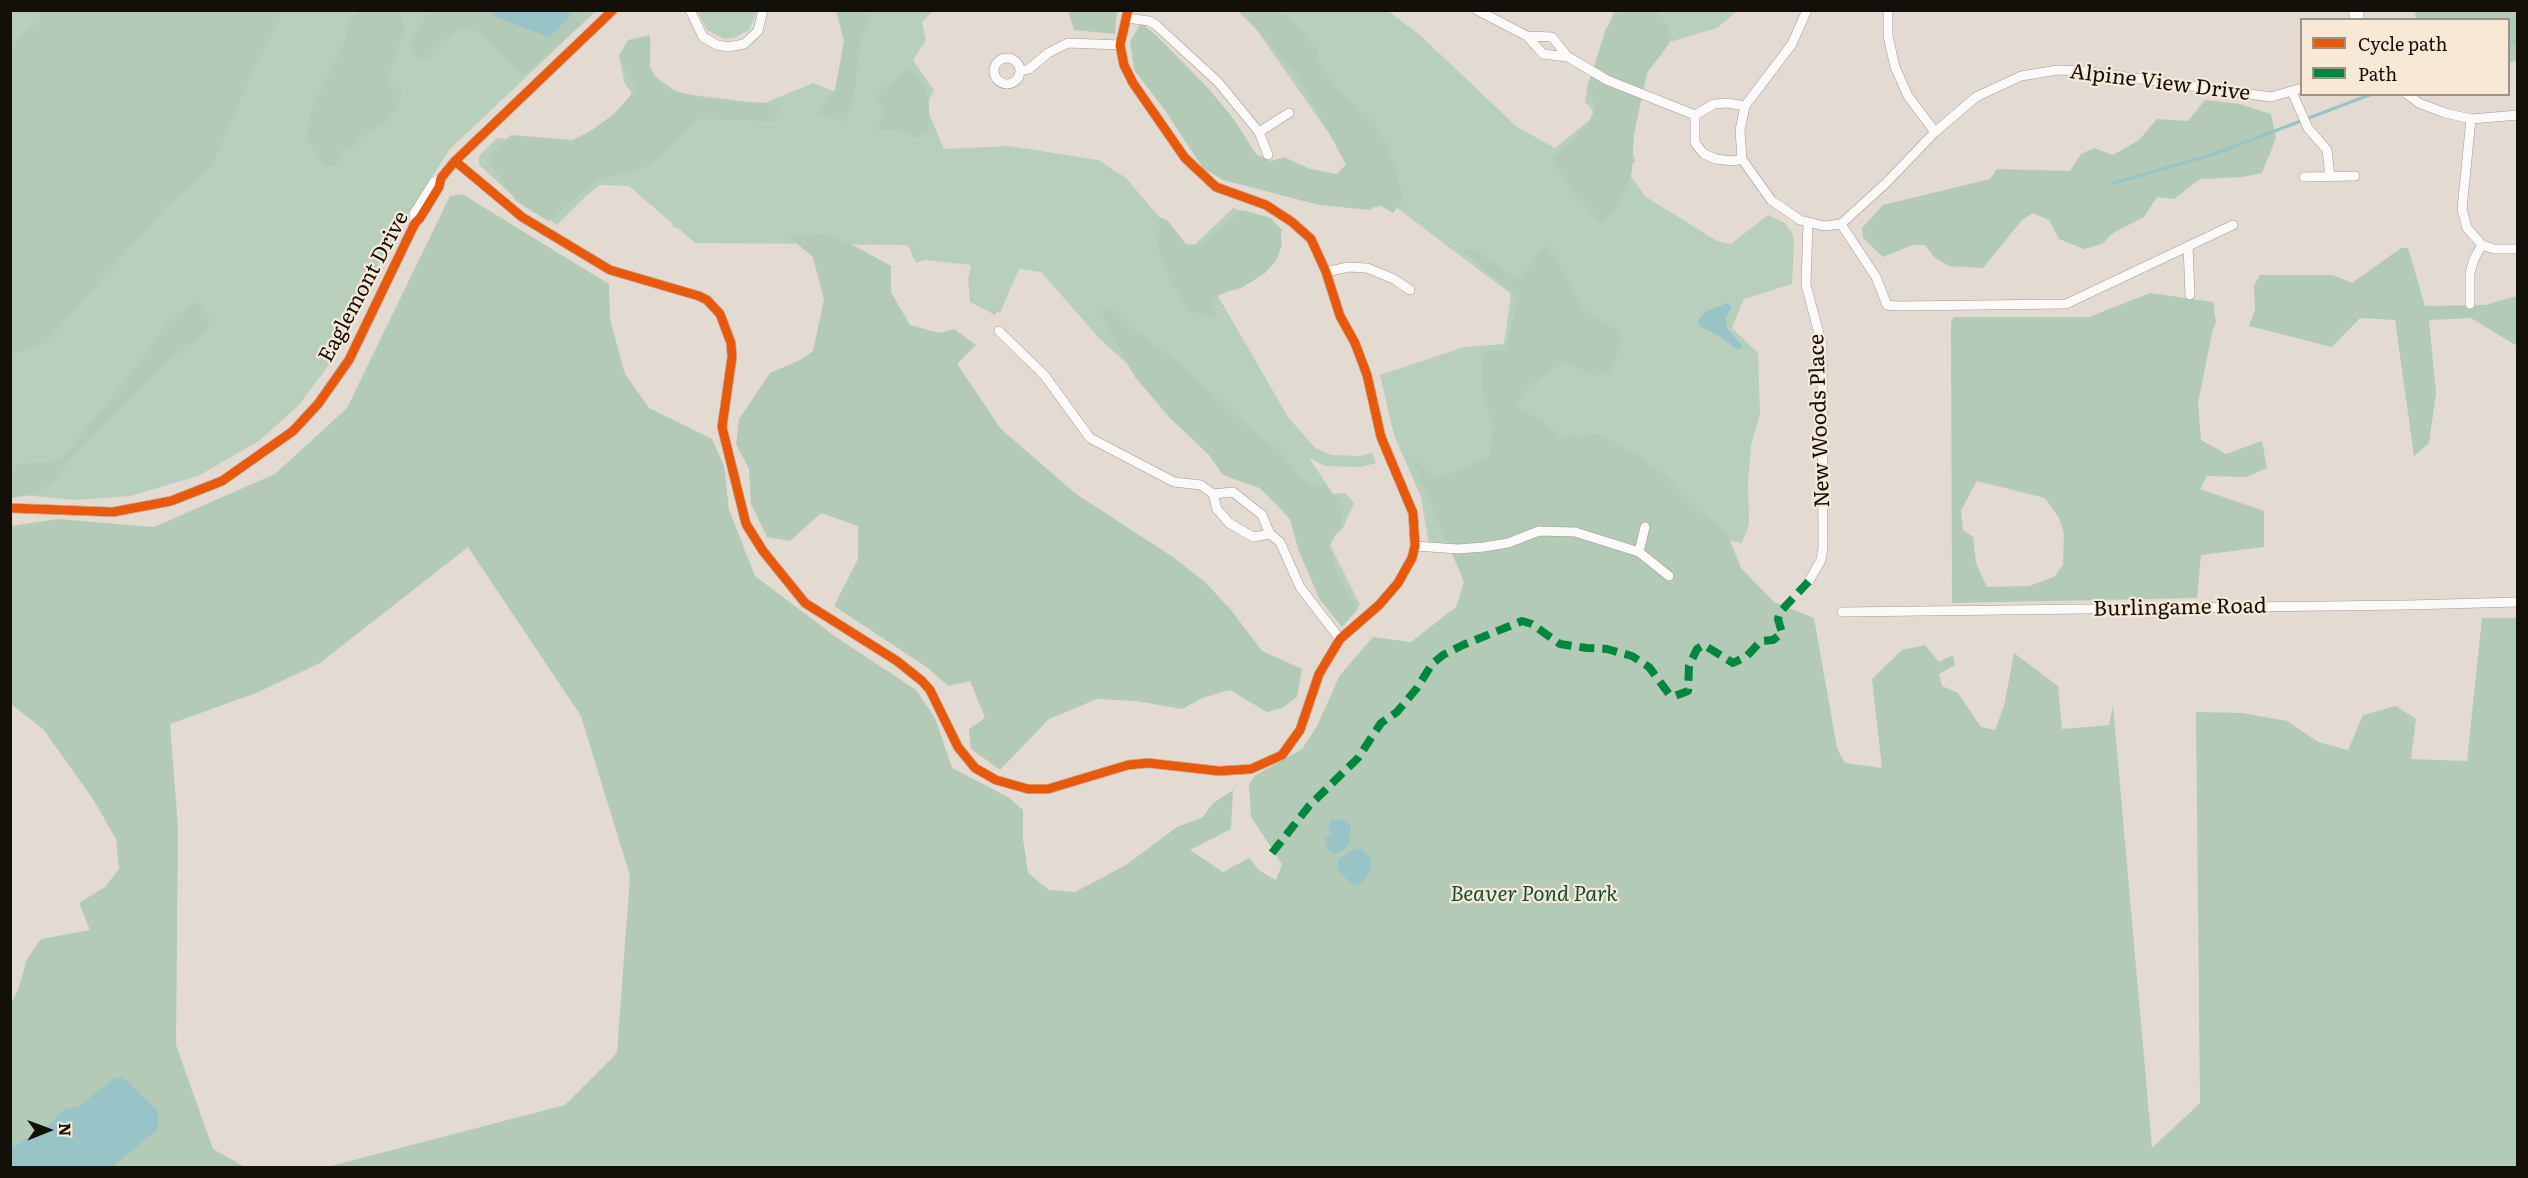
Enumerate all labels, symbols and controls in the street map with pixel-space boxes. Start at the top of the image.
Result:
legend [2300,18,2510,96]
text: Cycle path [2358,30,2447,57]
street label: Alpine View Drive [2068,59,2252,107]
text: Path [2358,60,2397,87]
street label: Eaglemont Drive [314,207,414,367]
street label: New Woods Place [1804,334,1836,508]
street label: Burlingame Road [2093,594,2267,622]
park label: Beaver Pond Park [1450,882,1618,908]
north arrow [18,1100,78,1160]
text: N [54,1123,78,1137]

